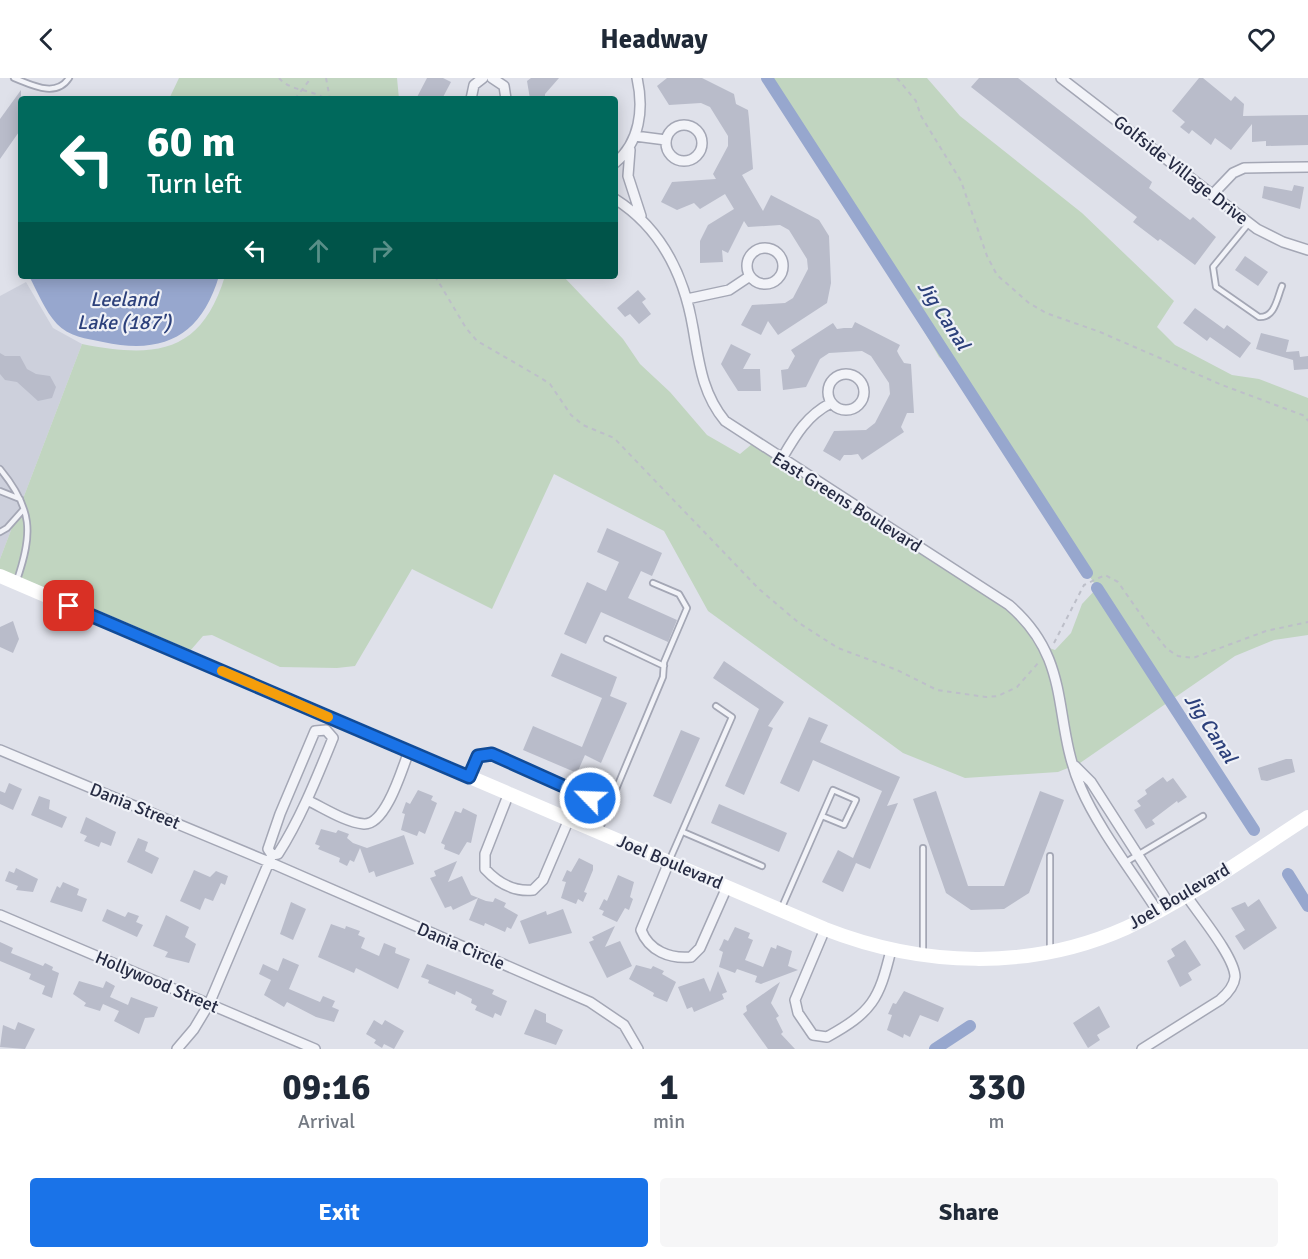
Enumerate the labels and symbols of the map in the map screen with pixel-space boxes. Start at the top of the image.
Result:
street label: Golfside Village Drive [1109,111,1253,229]
water label: Jig Canal [912,276,977,357]
water label: Leeland Lake (187') [77,287,172,335]
street label: East Greens Boulevard [768,447,926,557]
pin [43,580,94,631]
water label: Jig Canal [1179,689,1244,770]
position arrow [558,766,622,830]
street label: Dania Street [87,778,183,834]
street label: Joel Boulevard [614,830,726,894]
street label: Joel Boulevard [1125,858,1233,934]
street label: Dania Circle [414,918,508,974]
street label: Hollywood Street [92,946,222,1018]

